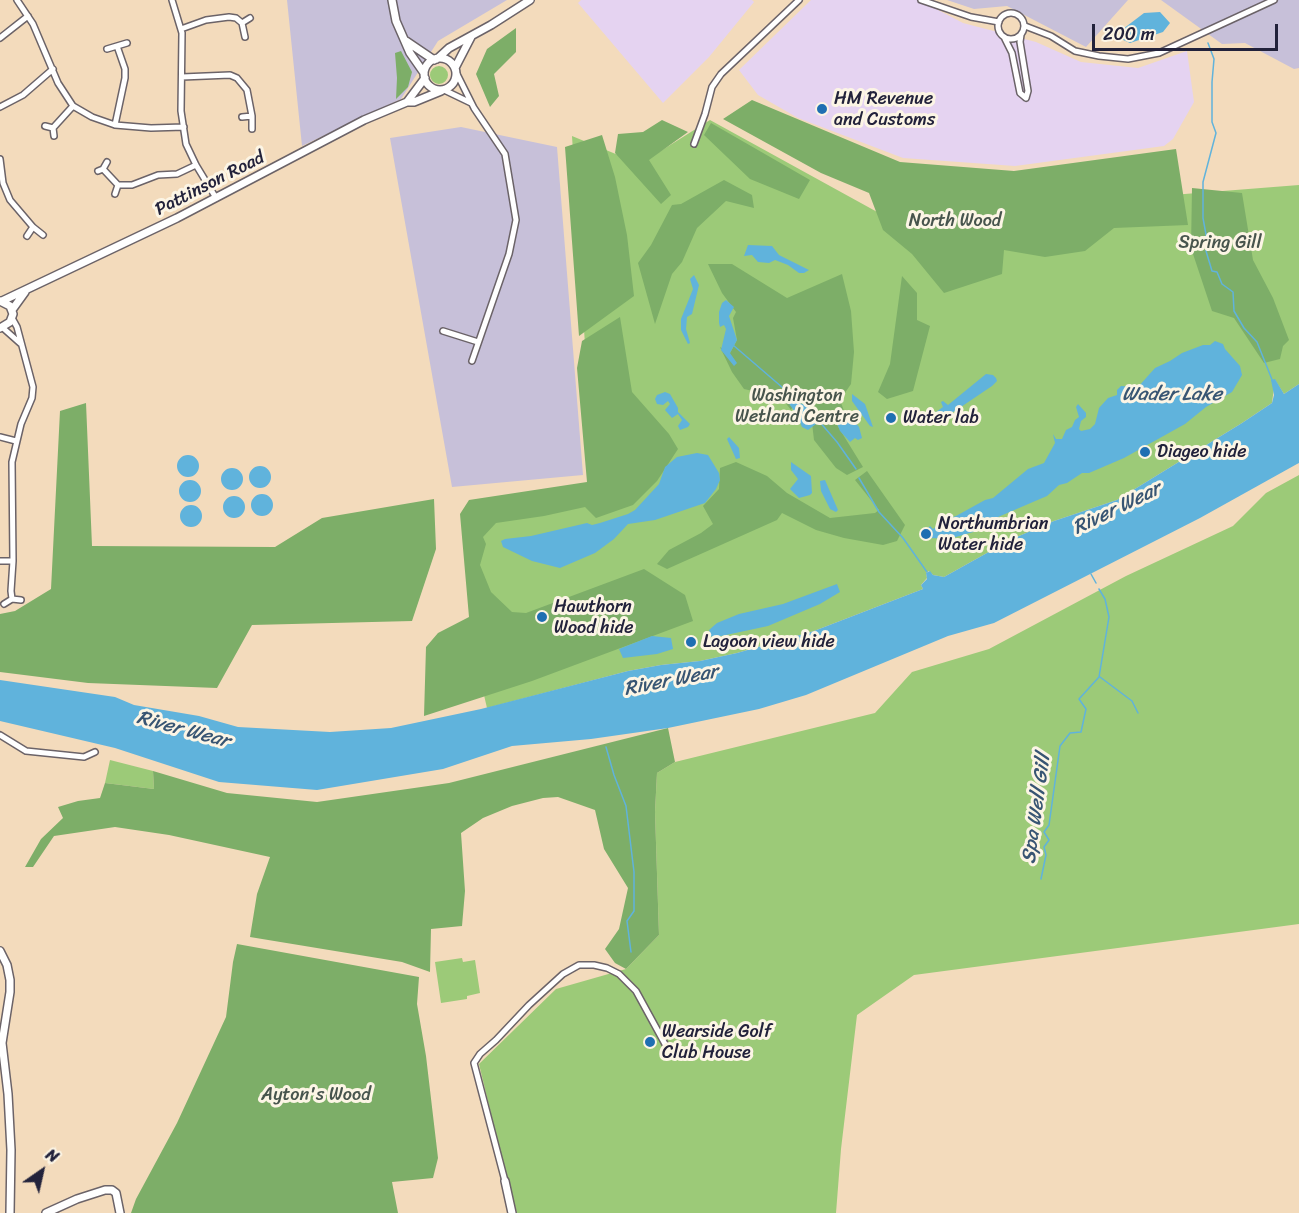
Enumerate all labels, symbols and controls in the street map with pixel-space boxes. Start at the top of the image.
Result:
scale bar [1095,12,1281,50]
text: 200 m [1103,18,1155,50]
place label: HM Revenue and Customs [834,88,935,130]
marker: HM Revenue and Customs [815,102,829,116]
street label: Pattinson Road [152,147,268,221]
park label: North Wood [909,210,1001,232]
park label: Spring Gill [1178,232,1262,254]
water label: Wader Lake [1122,383,1222,407]
park label: Washington Wetland Centre [735,385,859,428]
place label: Water lab [903,407,979,429]
marker: Water lab [884,411,898,425]
place label: Diageo hide [1157,441,1246,463]
marker: Diageo hide [1138,445,1152,459]
water label: River Wear [1069,477,1165,541]
place label: Northumbrian Water hide [938,513,1048,556]
marker: Northumbrian Water hide [919,527,933,541]
place label: Hawthorn Wood hide [554,596,633,638]
marker: Hawthorn Wood hide [535,610,549,624]
place label: Lagoon view hide [703,631,835,653]
marker: Lagoon view hide [684,635,698,649]
water label: River Wear [622,660,720,702]
water label: River Wear [134,706,232,754]
water label: Spa Well Gill [1017,753,1057,865]
place label: Wearside Golf Club House [662,1021,772,1064]
marker: Wearside Golf Club House [643,1035,657,1049]
park label: Ayton's Wood [261,1084,371,1106]
north arrow [12,1141,72,1201]
text: N [40,1141,65,1171]

